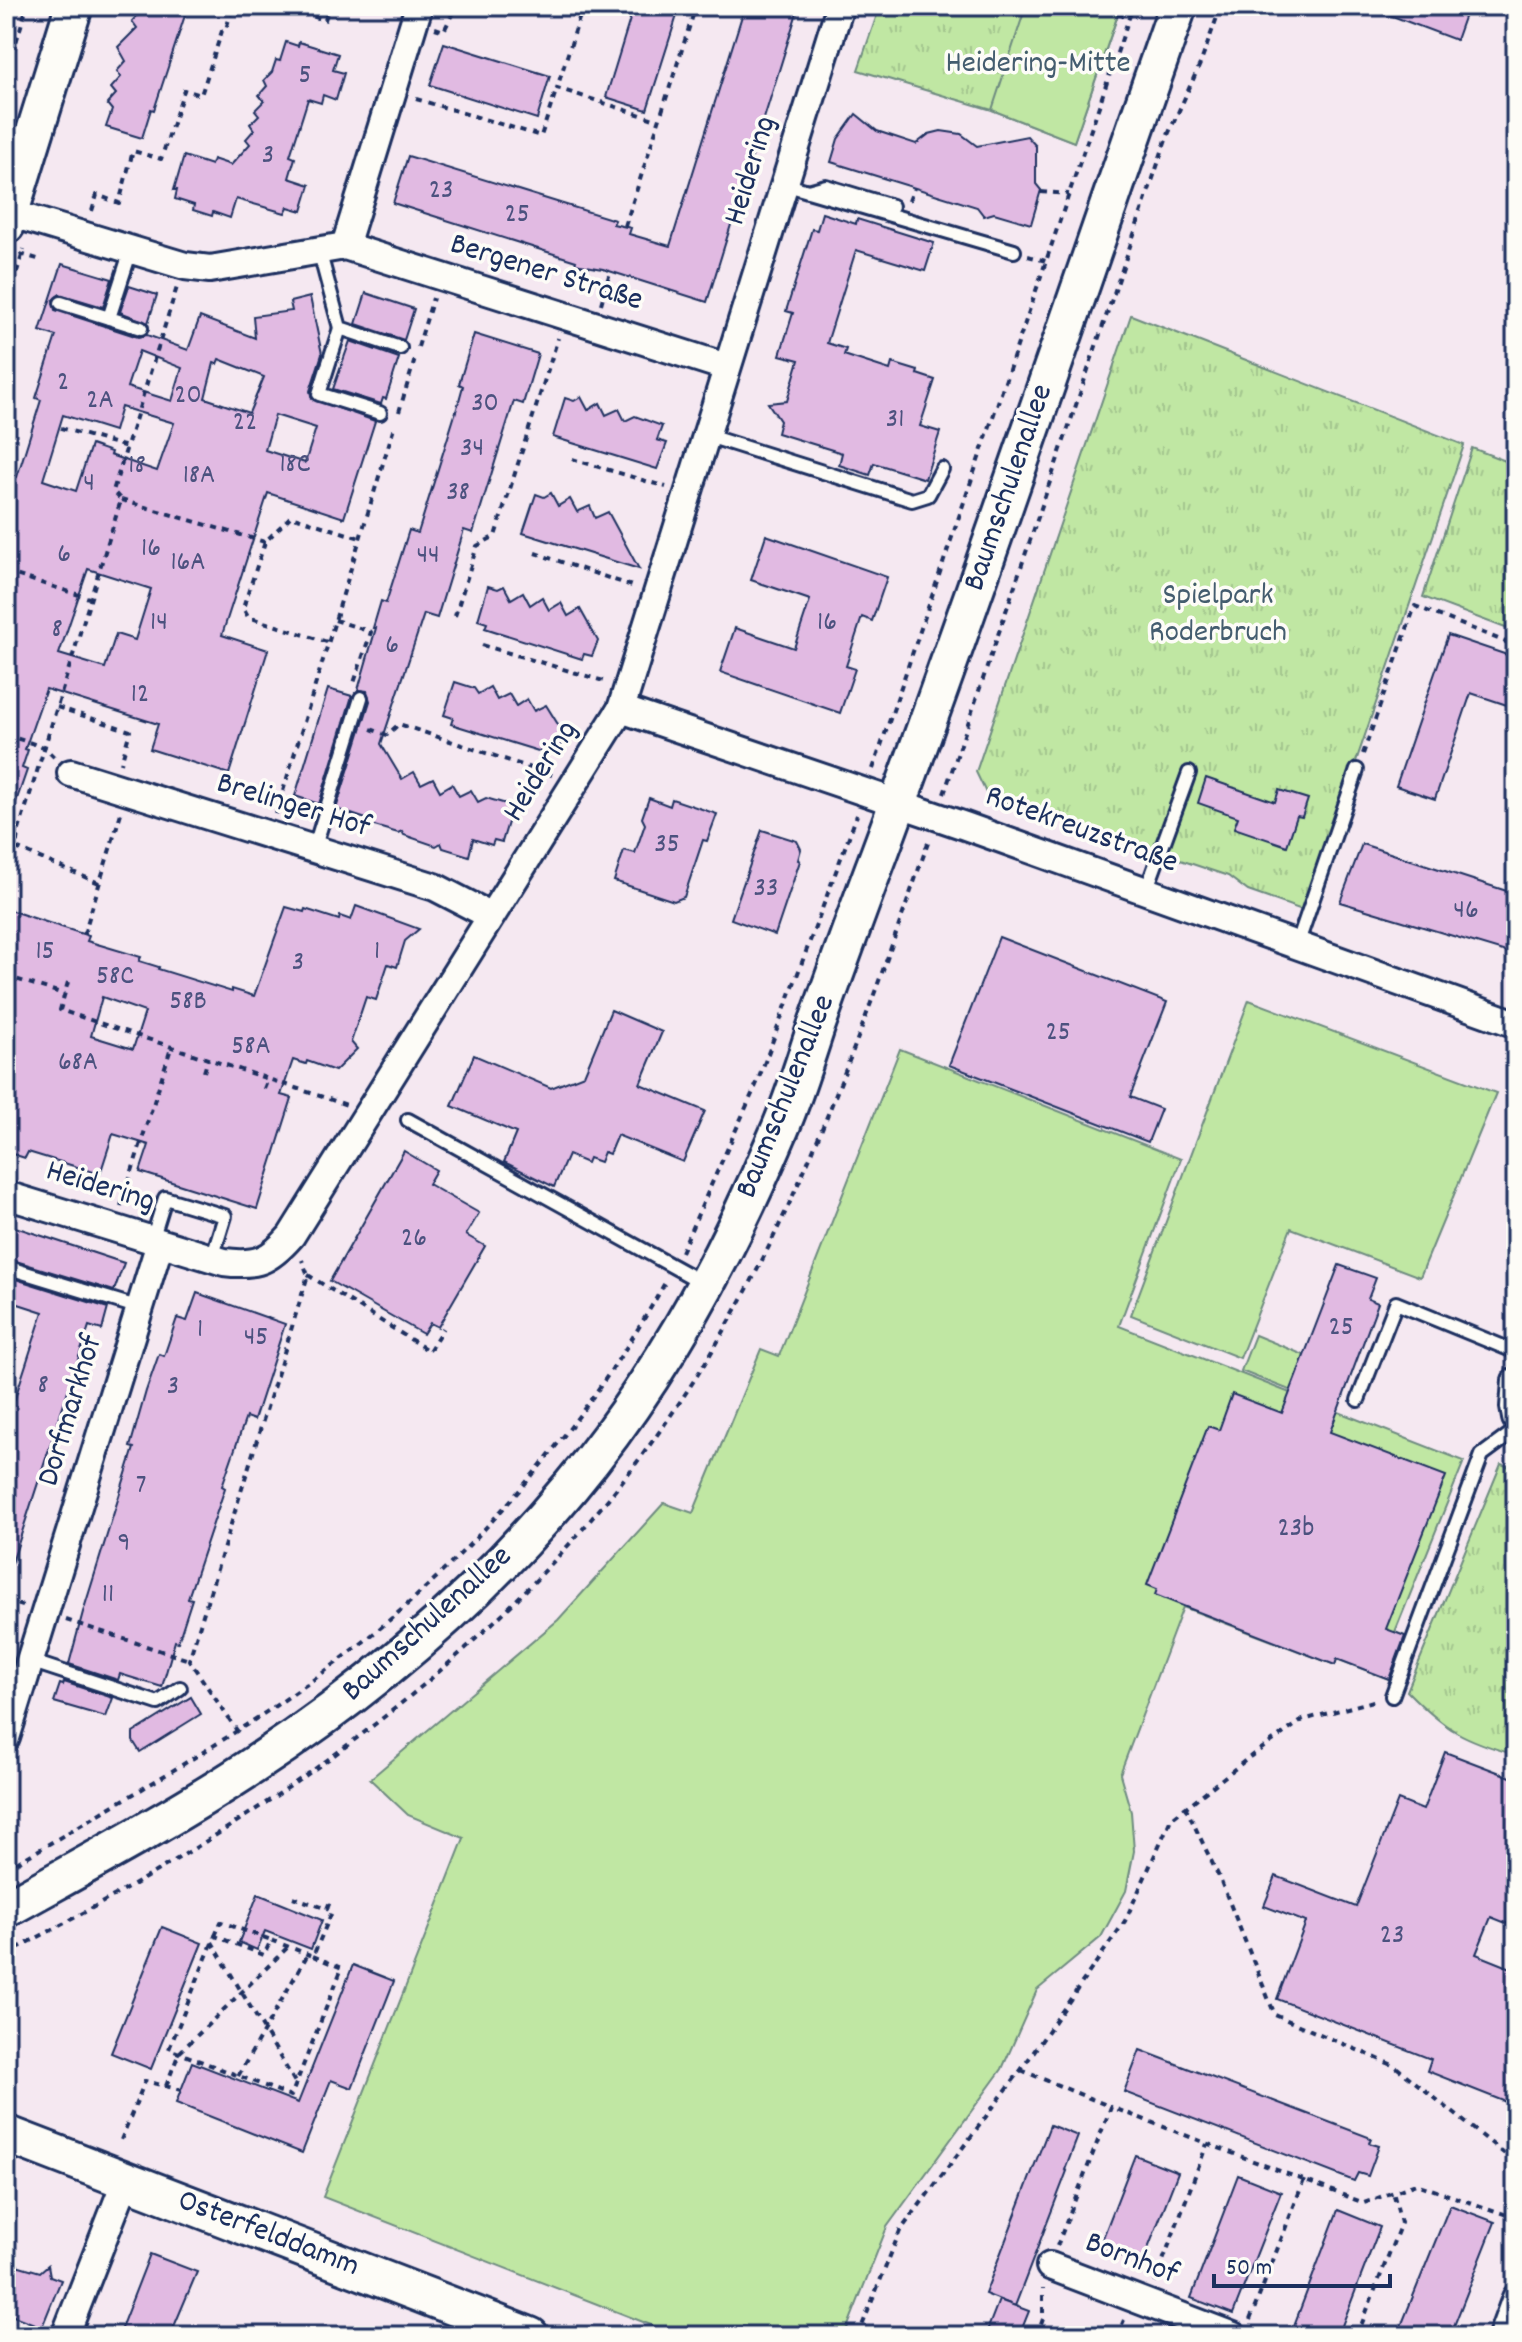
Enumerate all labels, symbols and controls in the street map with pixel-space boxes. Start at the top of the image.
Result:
park label: Heidering-Mitte [945,42,1131,88]
house number: 5 [299,57,311,97]
street label: Heidering [714,111,790,231]
house number: 3 [262,137,274,177]
house number: 23 [429,172,453,212]
house number: 25 [504,196,530,236]
street label: Bergener Straße [444,223,648,325]
house number: 2 [57,364,69,404]
house number: 20 [174,377,202,417]
street label: Baumschulenallee [953,379,1067,597]
house number: 2A [86,382,114,422]
house number: 30 [471,385,499,425]
house number: 31 [886,401,904,441]
house number: 22 [233,404,257,444]
house number: 34 [460,430,484,470]
house number: 18C [279,446,311,486]
house number: 18 [128,447,146,487]
house number: 18A [183,457,215,497]
house number: 4 [83,465,95,505]
house number: 38 [446,474,470,514]
house number: 16 [141,530,161,570]
house number: 6 [57,536,71,576]
house number: 44 [416,537,440,577]
house number: 16A [170,544,206,584]
park label: Spielpark Roderbruch [1149,574,1287,657]
house number: 14 [150,604,168,644]
house number: 16 [817,604,837,644]
house number: 8 [51,611,63,651]
house number: 6 [385,627,399,667]
house number: 12 [131,676,149,716]
street label: Heidering [493,712,591,832]
street label: Brelinger Hof [210,762,376,852]
street label: Rotekreuzstraße [978,775,1184,887]
house number: 35 [654,826,680,866]
house number: 33 [754,870,778,910]
house number: 46 [1453,892,1479,932]
house number: 15 [35,933,55,973]
house number: 1 [374,933,380,973]
house number: 3 [292,944,304,984]
house number: 58C [96,958,134,998]
house number: 58B [169,983,207,1023]
street label: Baumschulenallee [725,988,849,1206]
house number: 25 [1045,1014,1071,1054]
house number: 58A [231,1028,271,1068]
house number: 68A [58,1044,98,1084]
street label: Heidering [40,1150,160,1226]
house number: 26 [401,1220,427,1260]
house number: 25 [1328,1309,1354,1349]
house number: 1 [197,1311,203,1351]
house number: 45 [244,1319,268,1359]
street label: Dorfmarkhof [27,1329,117,1492]
house number: 8 [37,1367,49,1407]
house number: 3 [167,1368,179,1408]
house number: 7 [136,1467,146,1507]
house number: 23b [1278,1510,1314,1550]
house number: 9 [118,1525,130,1565]
street label: Baumschulenallee [332,1536,524,1714]
house number: 11 [102,1576,114,1616]
house number: 23 [1380,1917,1404,1957]
street label: Osterfelddamm [170,2179,366,2291]
street label: Bornhof [1078,2221,1185,2299]
scale bar [1214,2238,1390,2288]
text: 50 m [1226,2252,1272,2286]

